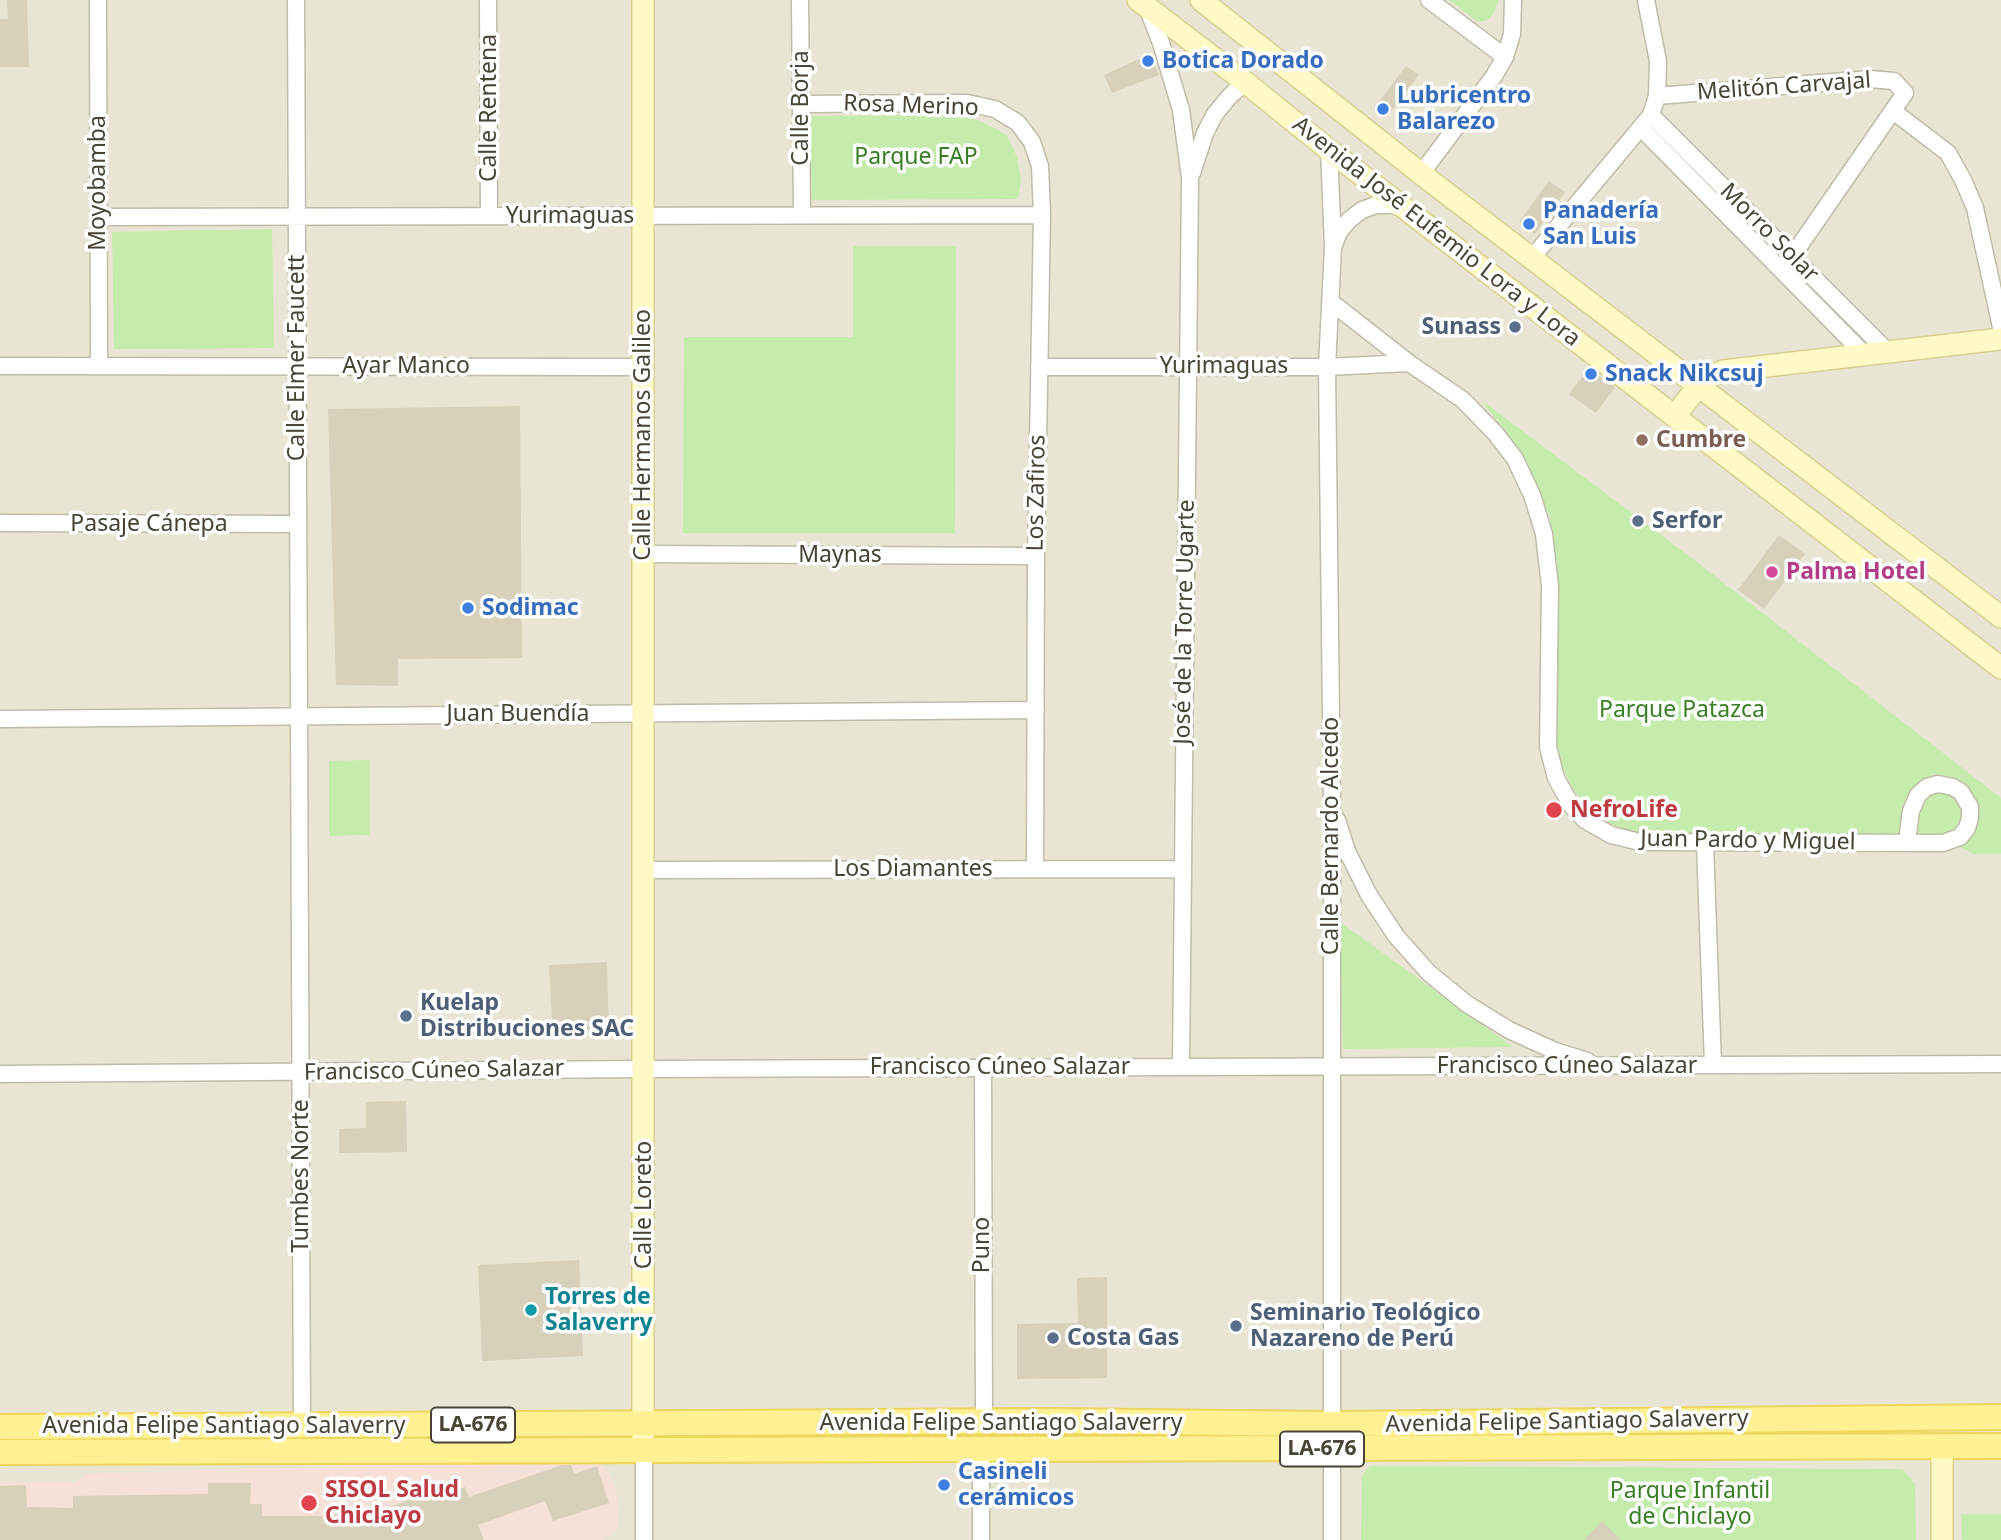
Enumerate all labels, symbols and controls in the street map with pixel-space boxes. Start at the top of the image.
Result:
street label: Calle Rentena [475,34,503,182]
place label: Botica Dorado [1162,47,1324,75]
street label: Calle Borja [787,50,815,166]
marker: Botica Dorado [1140,53,1156,69]
street label: Melitón Carvajal [1696,67,1872,107]
place label: Lubricentro Balarezo [1397,82,1531,136]
street label: Rosa Merino [843,90,979,122]
marker: Lubricentro Balarezo [1375,101,1391,117]
street label: Avenida José Eufemio Lora y Lora [1287,111,1585,353]
street label: Moyobamba [84,115,112,251]
park label: Parque FAP [854,143,978,171]
street label: Morro Solar [1714,178,1824,288]
place label: Panadería San Luis [1543,197,1659,251]
street label: Yurimaguas [506,202,634,230]
marker: Panadería San Luis [1521,216,1537,232]
street label: Calle Elmer Faucett [283,255,311,461]
street label: Calle Hermanos Galileo [629,309,657,561]
place label: Sunass [1422,313,1501,341]
marker: Sunass [1507,319,1523,335]
street label: Ayar Manco [342,352,470,380]
street label: Yurimaguas [1160,352,1288,380]
place label: Snack Nikcsuj [1605,360,1764,388]
marker: Snack Nikcsuj [1583,366,1599,382]
place label: Cumbre [1656,426,1746,454]
marker: Cumbre [1634,432,1650,448]
street label: Los Zafiros [1022,434,1052,552]
street label: José de la Torre Ugarte [1169,499,1201,745]
place label: Serfor [1652,507,1722,535]
street label: Pasaje Cánepa [70,510,228,538]
marker: Serfor [1630,513,1646,529]
street label: Maynas [798,541,882,569]
place label: Palma Hotel [1786,558,1926,586]
marker: Palma Hotel [1764,564,1780,580]
place label: Sodimac [482,594,579,622]
marker: Sodimac [460,600,476,616]
park label: Parque Patazca [1599,696,1765,724]
street label: Juan Buendía [447,700,589,728]
street label: Calle Bernardo Alcedo [1317,717,1345,955]
place label: NefroLife [1570,796,1678,824]
marker: NefroLife [1544,800,1564,820]
street label: Juan Pardo y Miguel [1640,825,1856,857]
street label: Los Diamantes [833,855,993,883]
place label: Kuelap Distribuciones SAC [420,989,634,1043]
marker: Kuelap Distribuciones SAC [398,1008,414,1024]
street label: Francisco Cúneo Salazar [1437,1052,1697,1080]
street label: Francisco Cúneo Salazar [870,1053,1130,1081]
street label: Francisco Cúneo Salazar [304,1055,564,1087]
street label: Tumbes Norte [287,1099,315,1253]
street label: Calle Loreto [630,1141,658,1269]
street label: Puno [968,1217,996,1273]
place label: Torres de Salaverry [545,1283,653,1337]
place label: Seminario Teológico Nazareno de Perú [1250,1299,1481,1353]
marker: Torres de Salaverry [523,1302,539,1318]
marker: Seminario Teológico Nazareno de Perú [1228,1318,1244,1334]
place label: Costa Gas [1067,1324,1179,1352]
marker: Costa Gas [1045,1330,1061,1346]
street label: Avenida Felipe Santiago Salaverry [1385,1405,1749,1439]
road number: LA-676 [431,1408,515,1442]
street label: Avenida Felipe Santiago Salaverry [819,1409,1183,1437]
street label: Avenida Felipe Santiago Salaverry [42,1412,406,1440]
road number: LA-676 [1280,1432,1364,1466]
place label: Casineli cerámicos [958,1458,1074,1512]
place label: SISOL Salud Chiclayo [325,1476,459,1530]
marker: Casineli cerámicos [936,1477,952,1493]
park label: Parque Infantil de Chiclayo [1610,1477,1770,1531]
marker: SISOL Salud Chiclayo [299,1493,319,1513]

